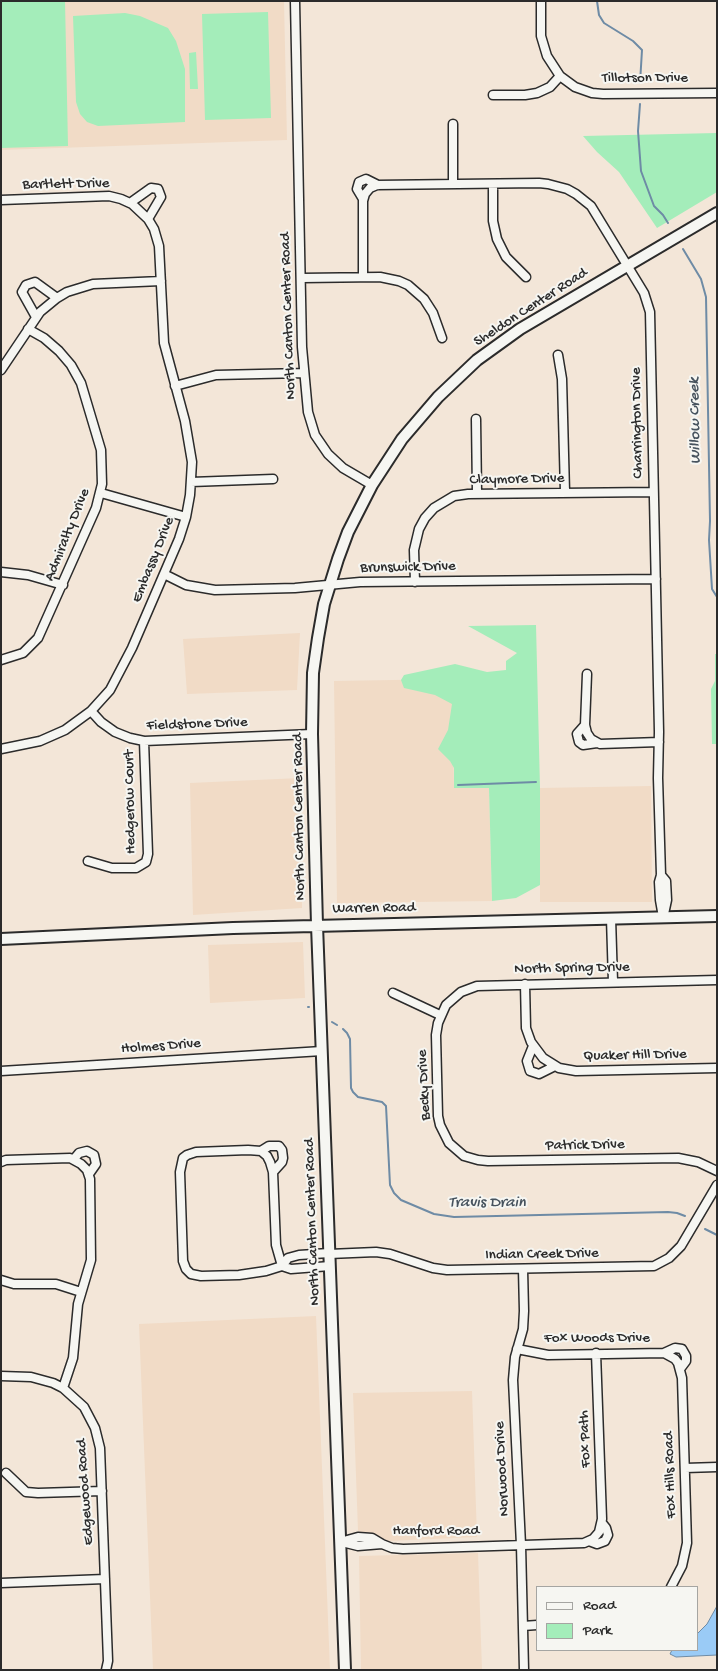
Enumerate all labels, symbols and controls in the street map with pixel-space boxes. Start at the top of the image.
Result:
street label: Tillotson Drive [602,70,688,88]
street label: Bartlett Drive [22,175,110,195]
street label: North Canton Center Road [277,232,301,400]
street label: Sheldon Center Road [471,265,591,351]
street label: Charrington Drive [628,367,648,479]
water label: Willow Creek [686,378,706,464]
street label: Claymore Drive [469,470,565,490]
street label: Admiralty Drive [41,486,95,584]
street label: Embassy Drive [129,514,179,606]
street label: Brunswick Drive [360,558,456,578]
street label: Fieldstone Drive [146,714,248,736]
street label: North Canton Center Road [290,733,310,901]
street label: Hedgerow Court [121,750,141,854]
street label: Warren Road [332,899,416,919]
street label: North Spring Drive [514,959,630,979]
street label: Holmes Drive [121,1035,201,1059]
street label: Quaker Hill Drive [583,1046,687,1066]
street label: Becky Drive [414,1049,436,1121]
street label: Patrick Drive [545,1136,625,1156]
street label: North Canton Center Road [301,1138,325,1306]
water label: Travis Drain [449,1194,525,1214]
street label: Indian Creek Drive [485,1245,599,1265]
street label: Fox Woods Drive [544,1330,650,1348]
street label: Fox Path [576,1410,596,1468]
street label: Norwood Drive [492,1421,514,1517]
street label: Fox Hills Road [660,1431,682,1519]
street label: Edgewood Road [73,1438,99,1546]
street label: Hanford Road [393,1523,479,1541]
legend [536,1586,698,1651]
text: Road [583,1597,616,1615]
text: Park [583,1622,612,1640]

